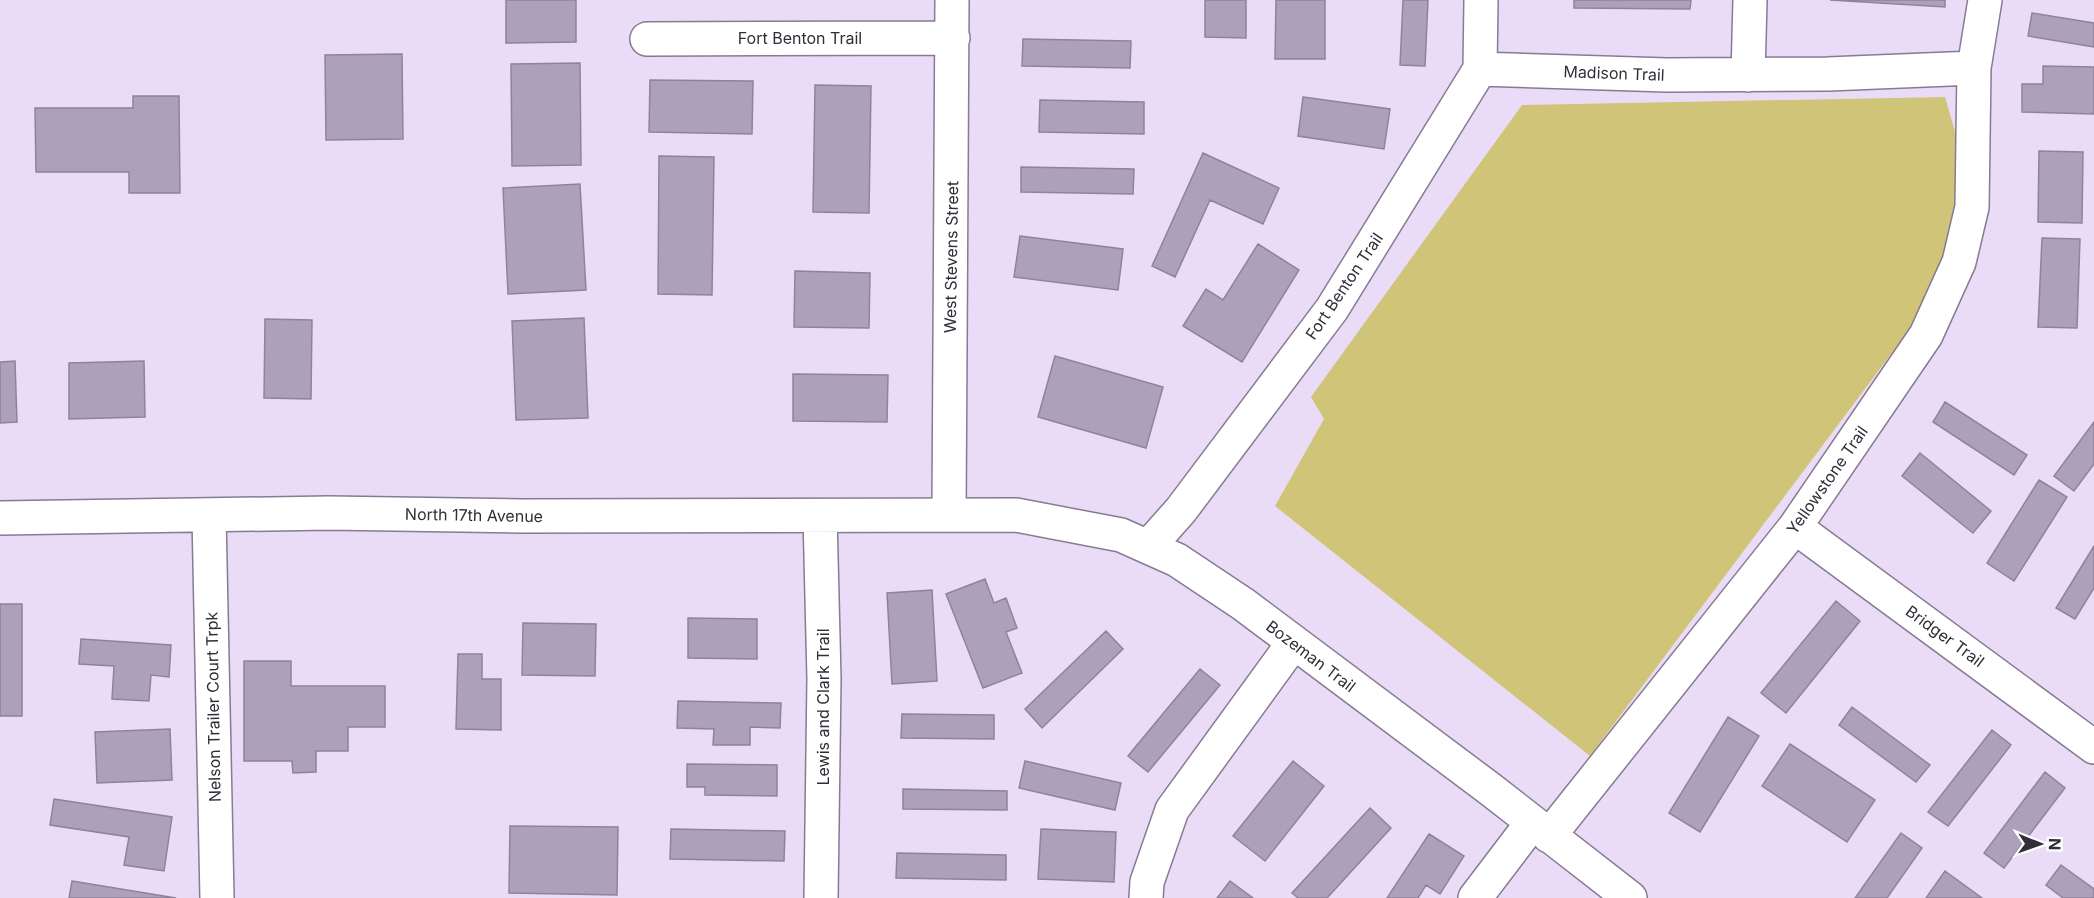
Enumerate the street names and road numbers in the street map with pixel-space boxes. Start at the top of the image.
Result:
street label: Fort Benton Trail [738,28,862,48]
street label: Madison Trail [1563,61,1665,85]
street label: West Stevens Street [940,181,962,333]
street label: Fort Benton Trail [1301,229,1387,343]
street label: Yellowstone Trail [1782,422,1872,538]
street label: North 17th Avenue [405,504,543,526]
street label: Bridger Trail [1902,601,1988,671]
street label: Nelson Trailer Court Trpk [201,611,225,802]
street label: Bozeman Trail [1262,616,1360,696]
street label: Lewis and Clark Trail [813,628,833,786]

